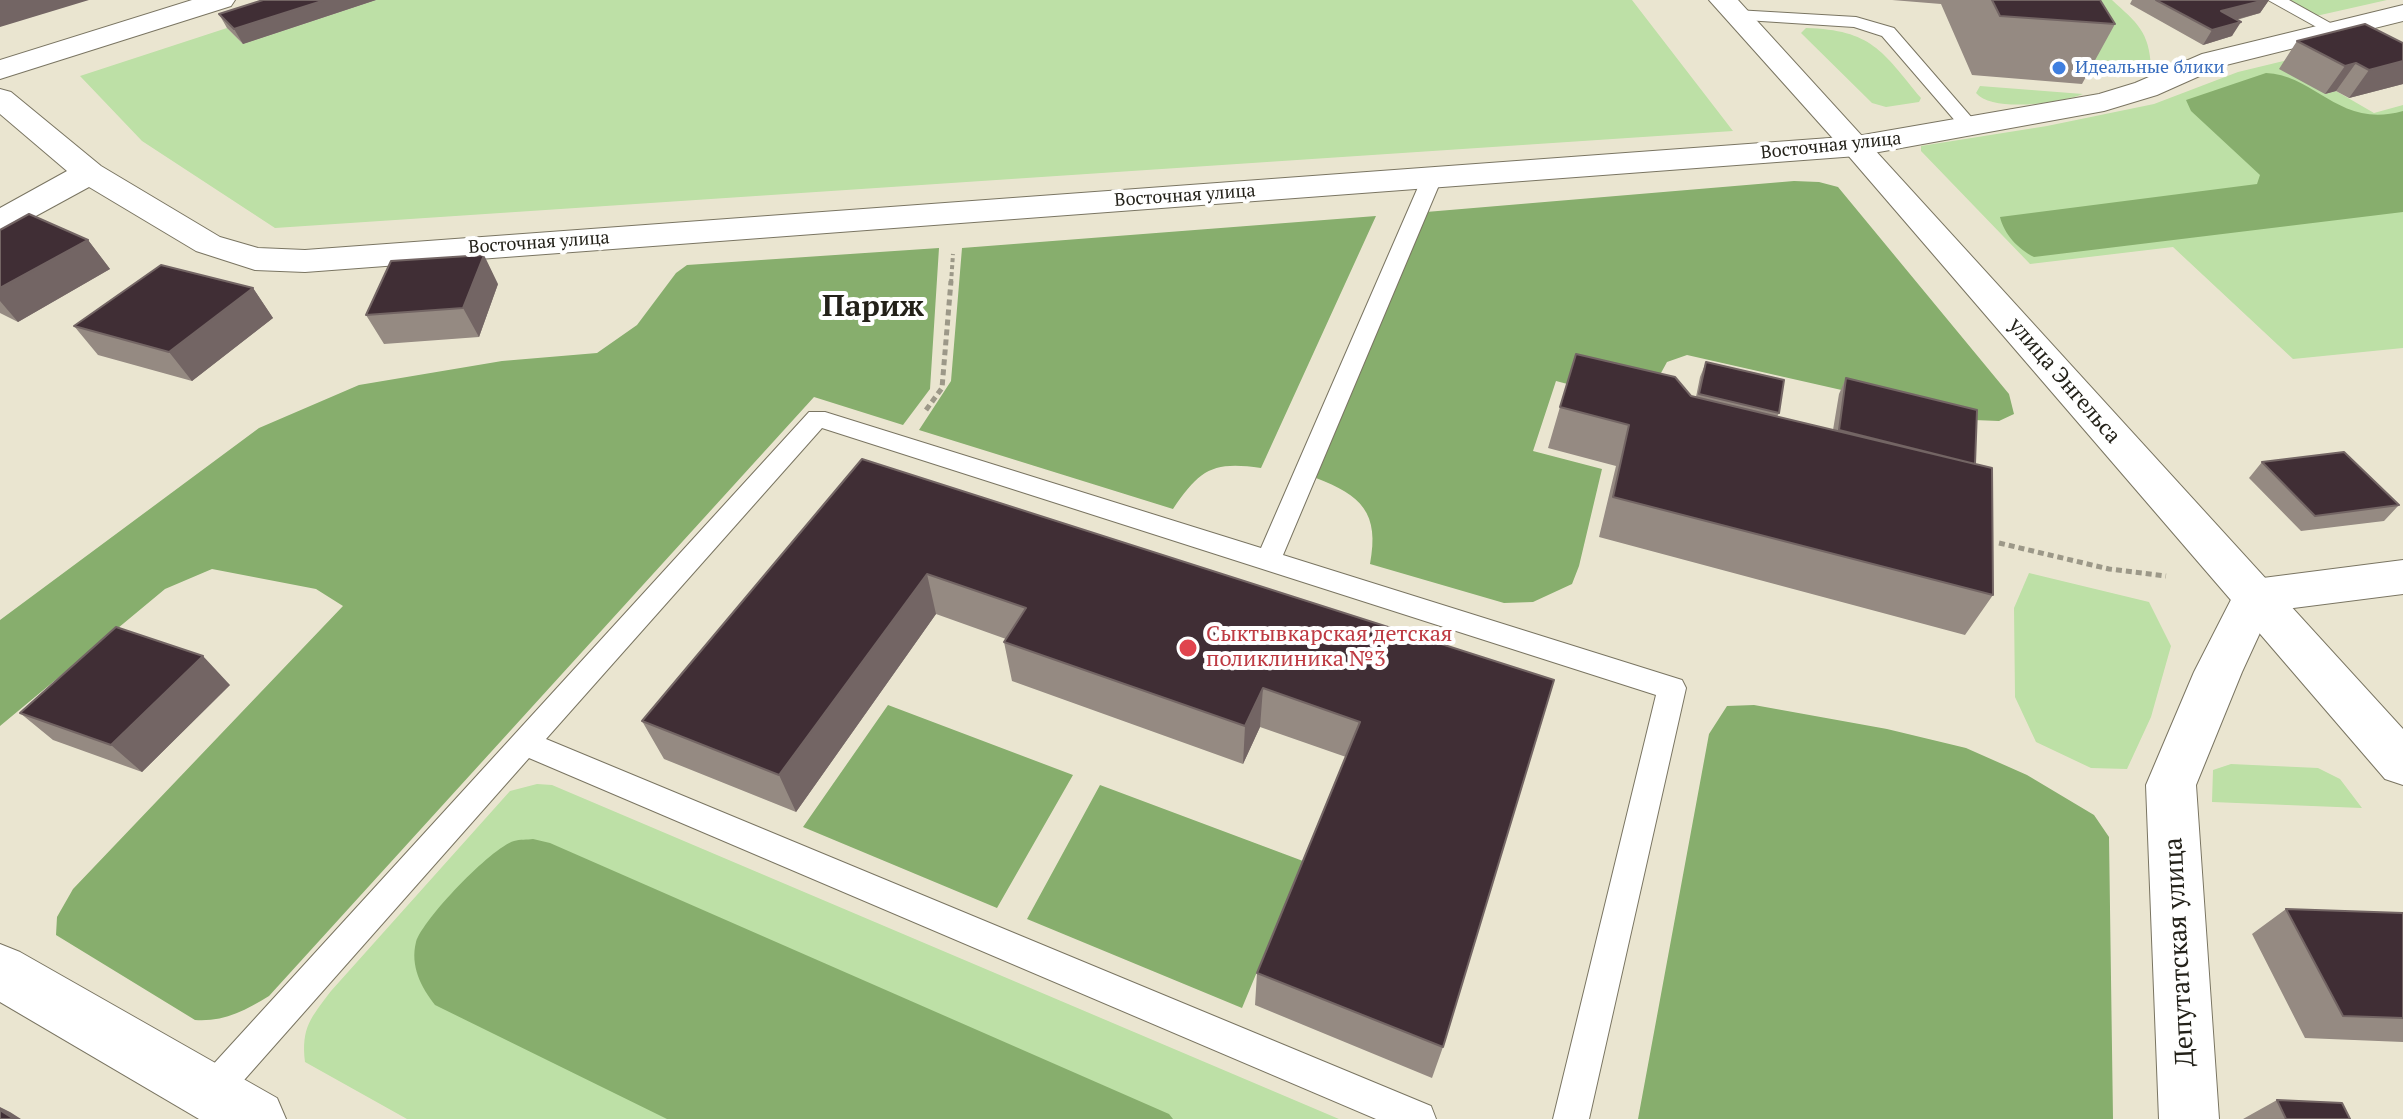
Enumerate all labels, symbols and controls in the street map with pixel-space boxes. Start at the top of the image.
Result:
place label: Идеальные блики [2075,57,2224,79]
marker: Идеальные блики [2050,59,2068,77]
street label: Восточная улица [1760,128,1902,164]
street label: Восточная улица [1114,180,1256,212]
street label: Восточная улица [468,227,610,259]
district label: Париж [822,289,924,325]
street label: улица Энгельса [2002,313,2126,449]
place label: Сыктывкарская детская поликлиника №3 [1206,622,1452,674]
marker: Сыктывкарская детская поликлиника №3 [1177,637,1199,659]
street label: Депутатская улица [2158,837,2202,1067]

